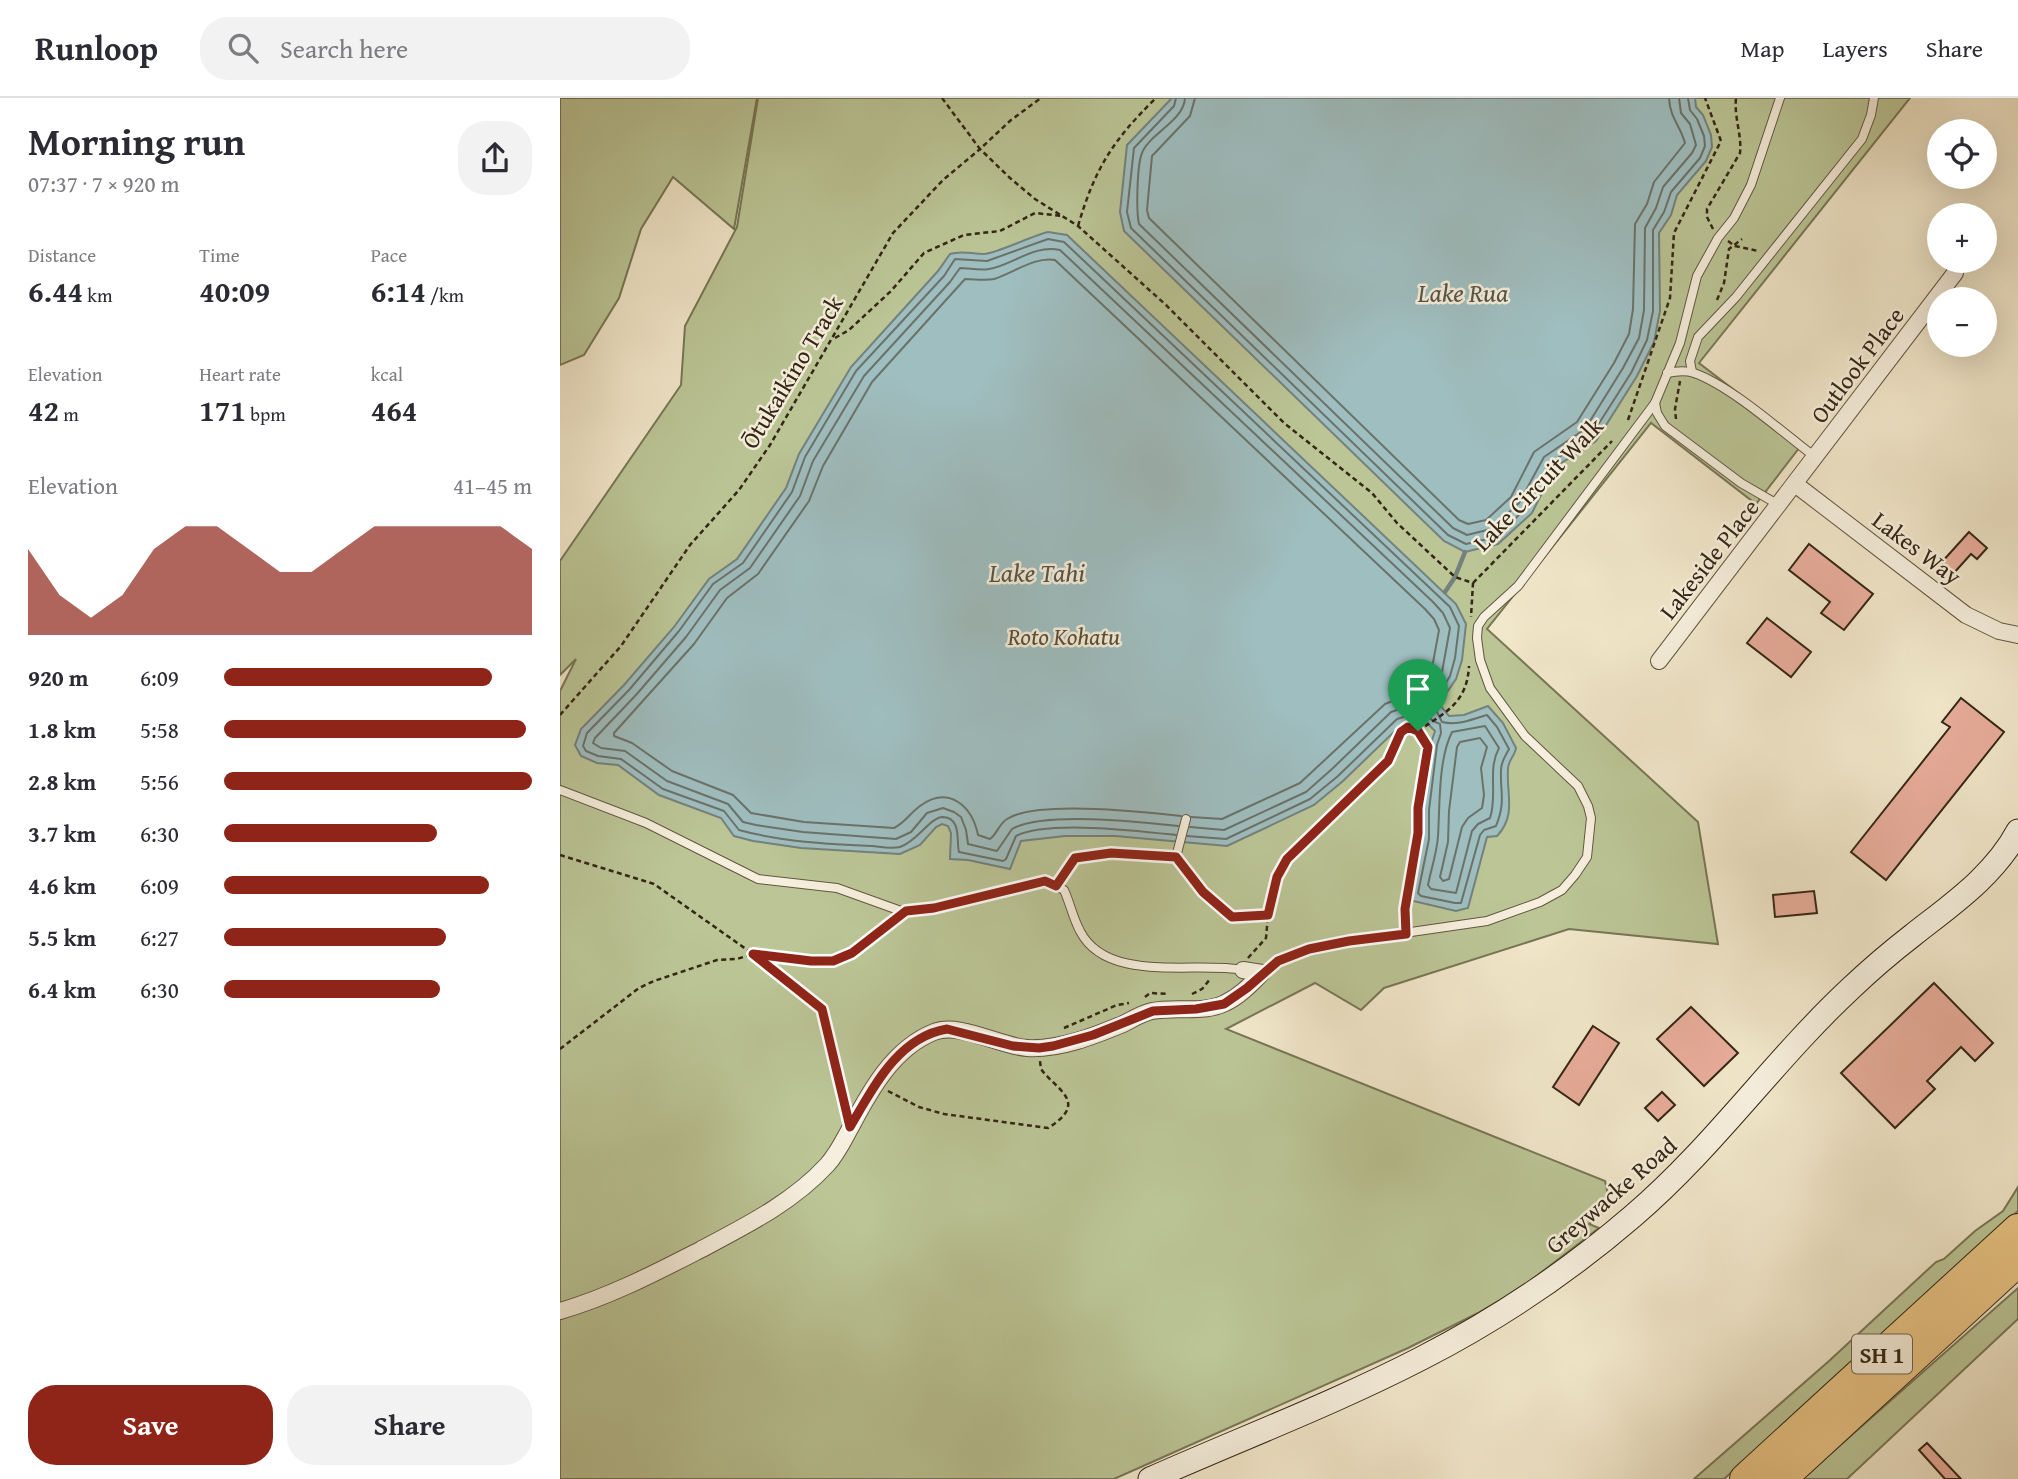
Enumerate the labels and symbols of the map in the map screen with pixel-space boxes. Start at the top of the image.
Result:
water label: Lake Rua [1417,273,1508,312]
street label: Ōtukaikino Track [732,288,852,455]
street label: Outlook Place [1802,300,1912,430]
street label: Lake Circuit Walk [1465,409,1612,559]
street label: Lakeside Place [1651,491,1767,627]
street label: Lakes Way [1865,503,1969,593]
water label: Lake Tahi [988,553,1085,592]
park label: Roto Kohatu [1007,619,1120,654]
pin [1388,659,1448,731]
street label: Greywacke Road [1538,1128,1684,1262]
road number: SH 1 [1852,1334,1912,1373]

